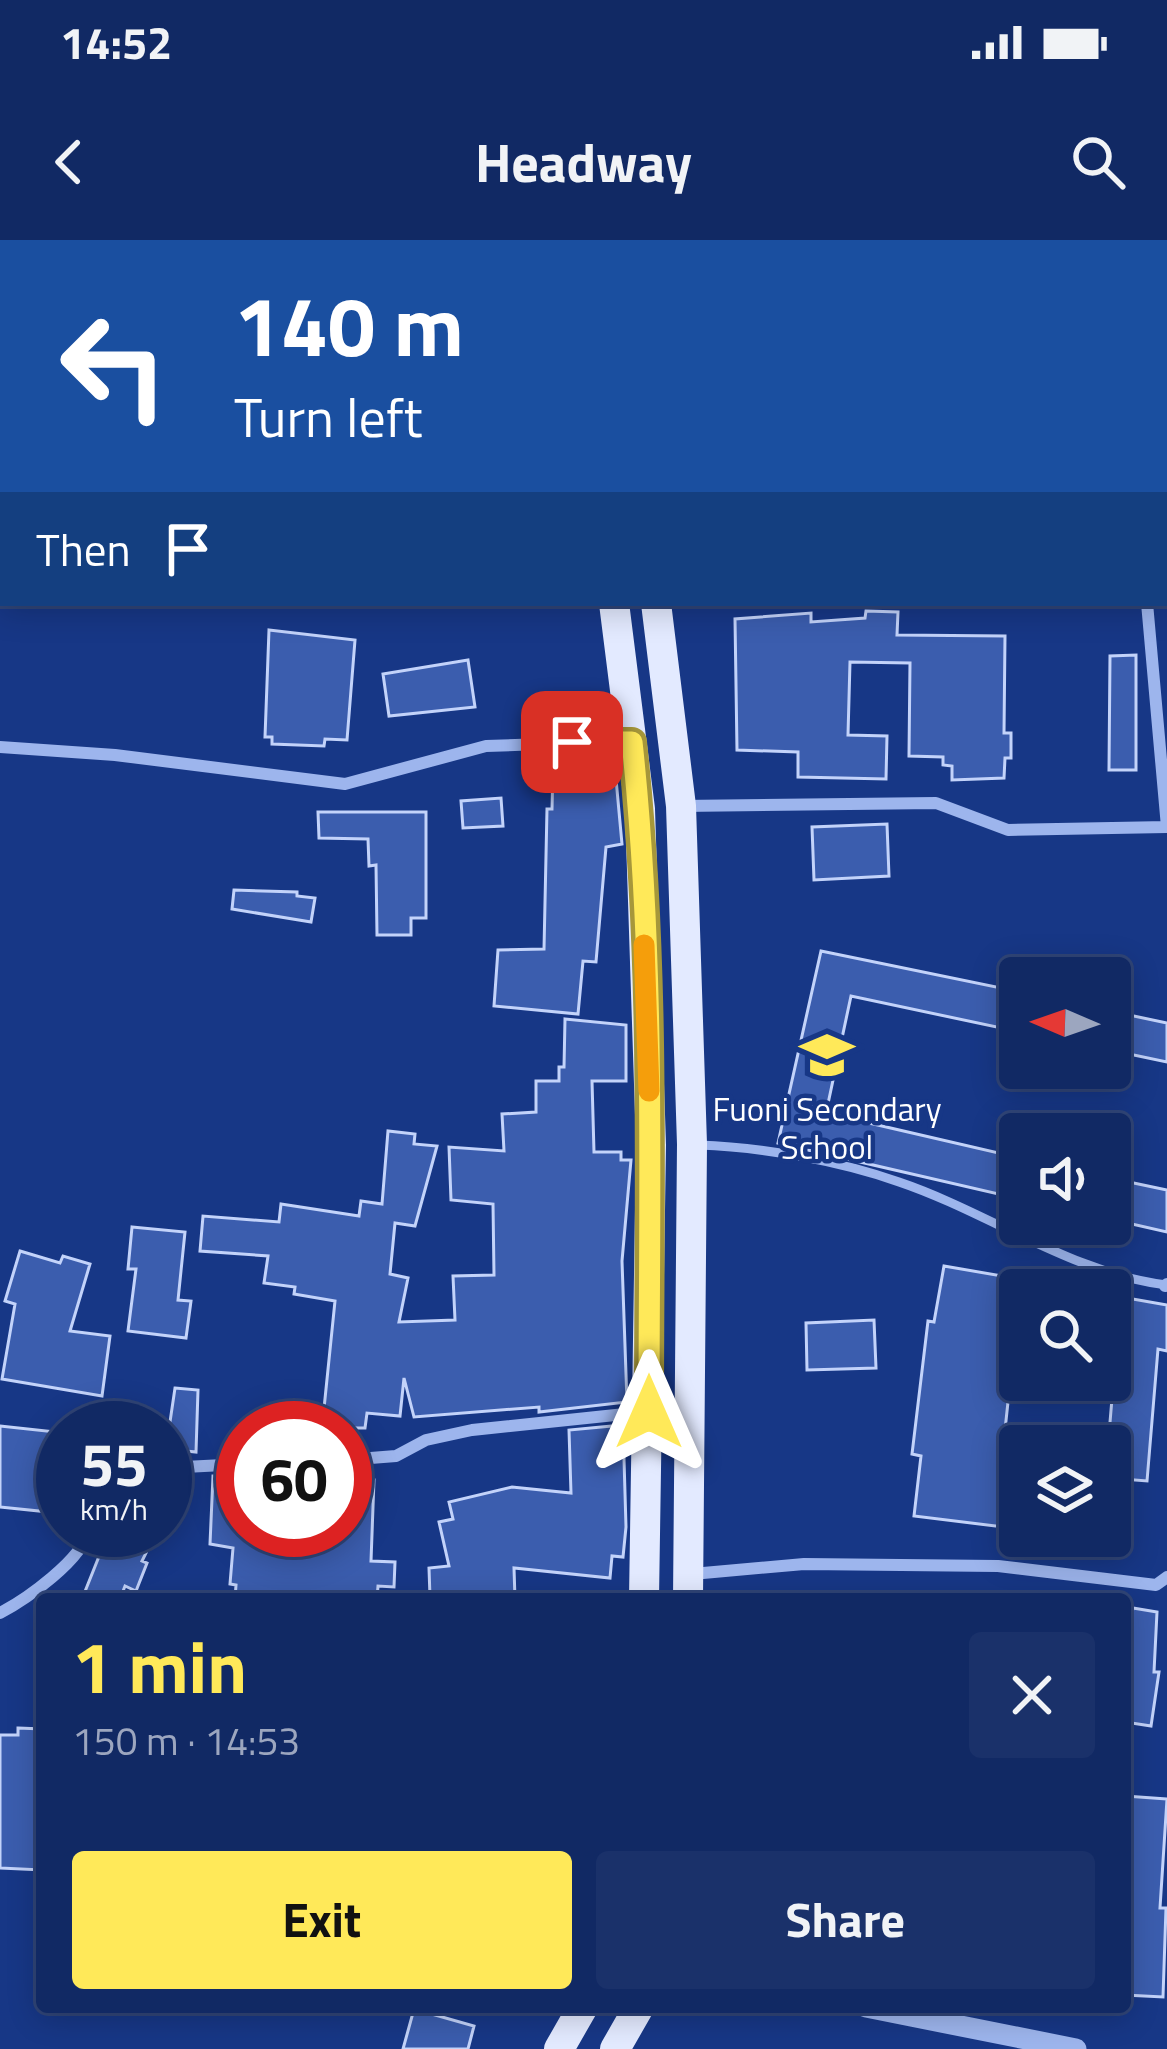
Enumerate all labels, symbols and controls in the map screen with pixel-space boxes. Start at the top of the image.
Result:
text: 14:52 [60,8,172,76]
text: Headway [475,121,692,203]
icon: back [36,129,102,195]
icon: search [1065,129,1131,195]
text: 140 m [234,261,464,389]
icon: left [36,288,192,444]
text: Turn left [234,376,423,458]
text: Then [36,515,131,583]
icon: arrive [155,516,221,582]
pin [521,691,623,793]
icon: arrive [539,709,605,775]
north arrow [999,957,1131,1089]
map controls [999,957,1131,1557]
school or university icon: Fuoni Secondary School [798,1026,856,1084]
place label: Fuoni Secondary School [712,1084,942,1172]
button: sound [999,1113,1131,1245]
button: search [999,1269,1131,1401]
position arrow [586,1349,712,1475]
speed limit sign: 60 [216,1401,372,1557]
text: 55 [80,1418,148,1509]
button: layers [999,1425,1131,1557]
text: km/h [80,1486,148,1532]
text: 1 min [72,1611,247,1721]
button: close [969,1632,1095,1758]
text: 150 m · 14:53 [72,1711,300,1770]
button: Exit [72,1851,572,1989]
button: Share [596,1851,1095,1989]

